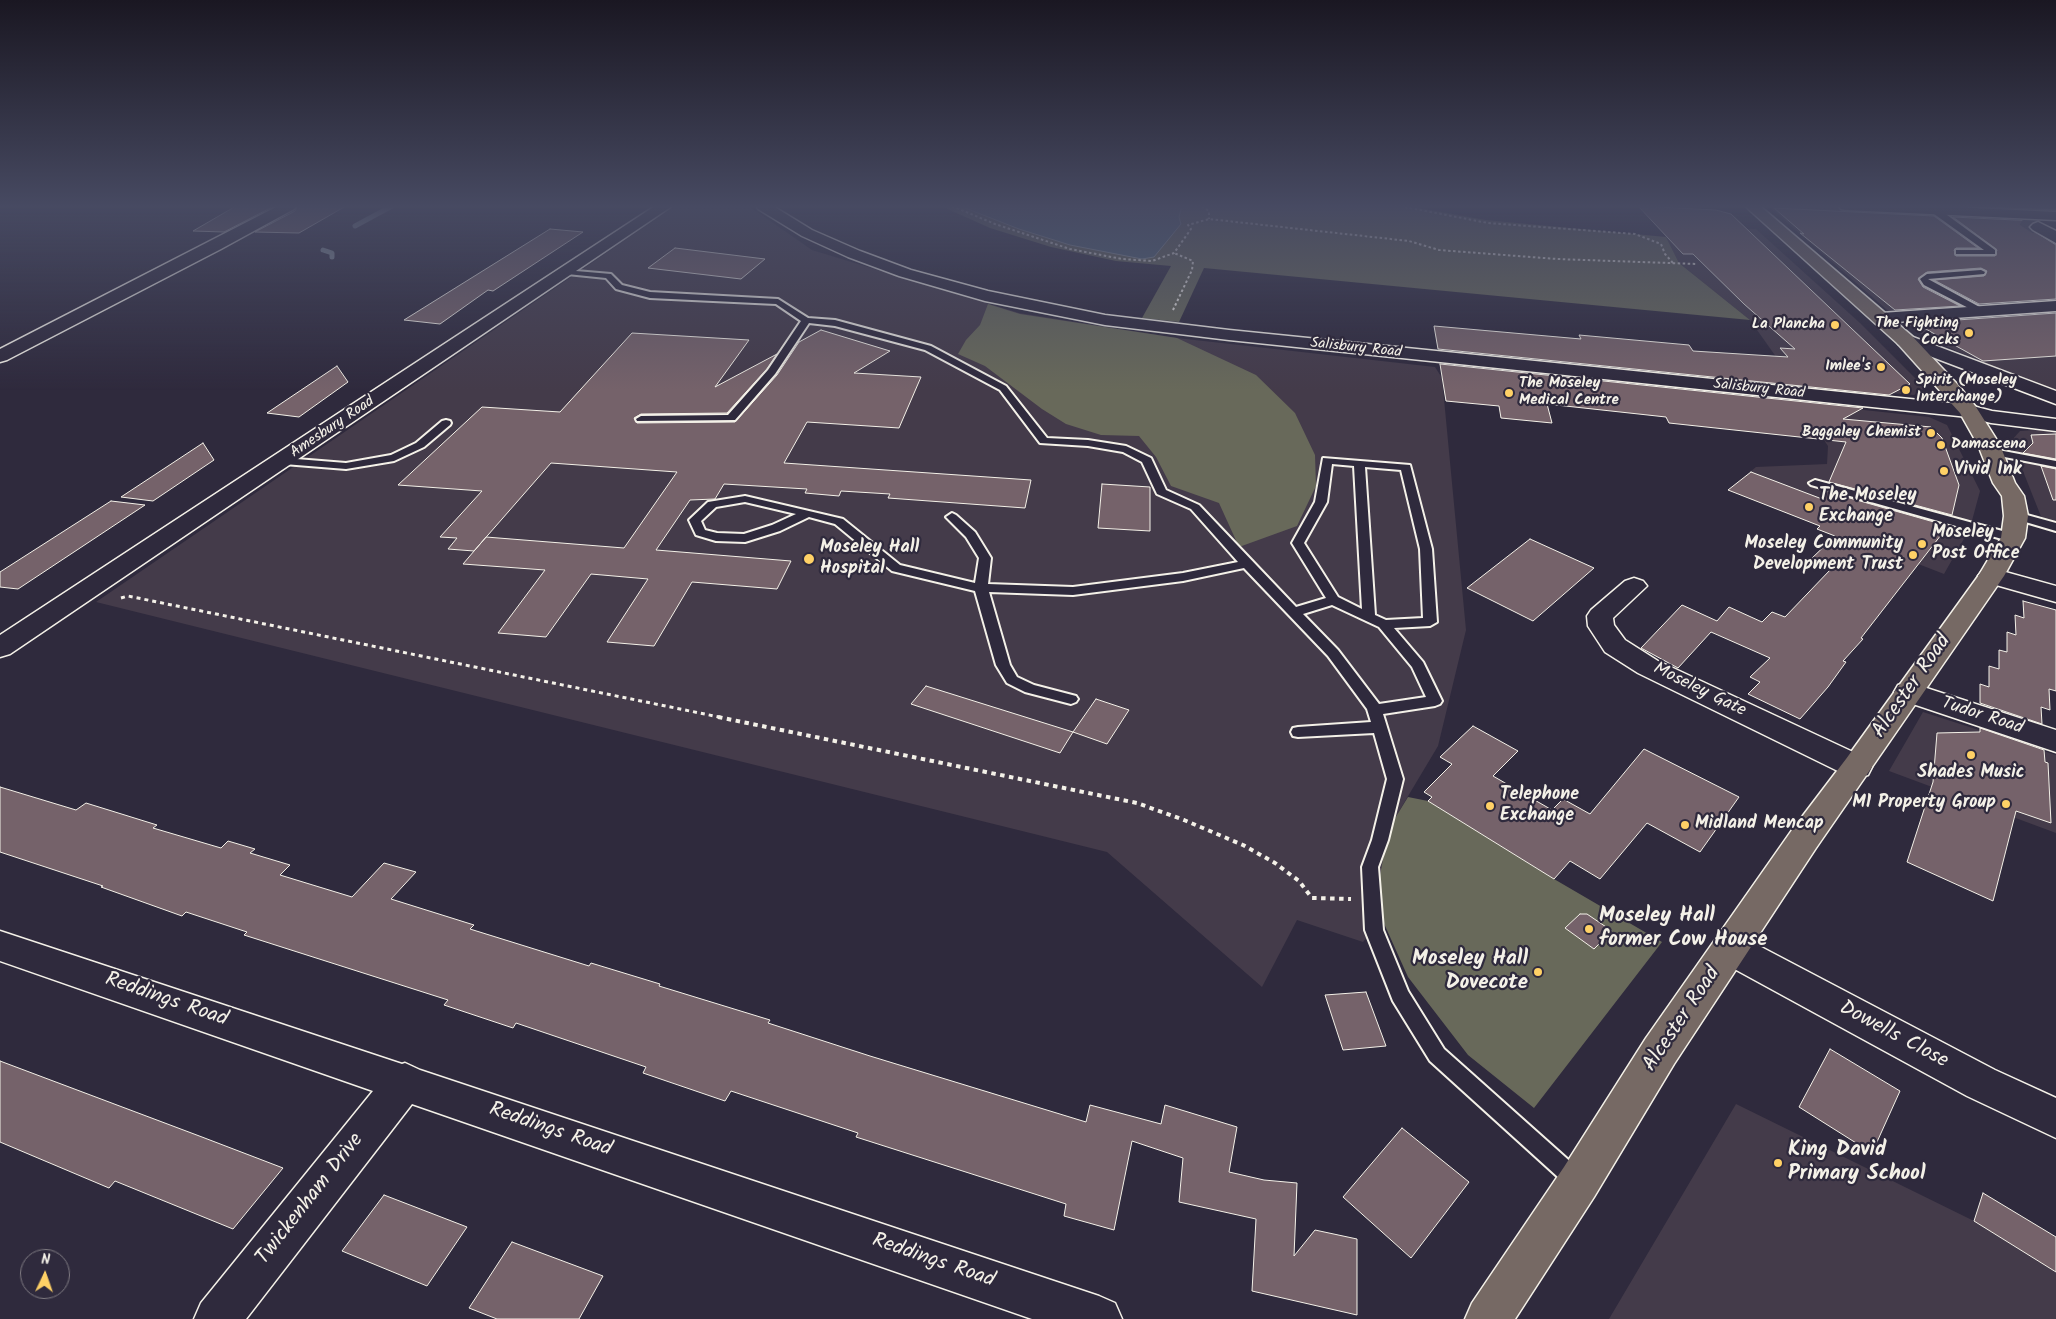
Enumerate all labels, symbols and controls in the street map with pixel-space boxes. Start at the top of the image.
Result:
place label: The Fighting Cocks [1875,315,1959,350]
place label: La Plancha [1752,316,1825,334]
marker: La Plancha [1829,319,1841,331]
marker: The Fighting Cocks [1963,327,1975,339]
street label: Salisbury Road [1309,335,1403,363]
place label: Imlee's [1825,358,1871,376]
marker: Imlee's [1875,361,1887,373]
place label: Spirit (Moseley Interchange) [1916,372,2017,407]
place label: The Moseley Medical Centre [1519,375,1619,410]
street label: Salisbury Road [1712,376,1806,404]
marker: Spirit (Moseley Interchange) [1900,384,1912,396]
marker: The Moseley Medical Centre [1503,387,1515,399]
street label: Amesbury Road [288,393,378,463]
place label: Baggaley Chemist [1802,424,1921,442]
marker: Baggaley Chemist [1925,427,1937,439]
place label: Damascena [1951,436,2026,454]
marker: Damascena [1935,439,1947,451]
place label: Vivid Ink [1954,460,2022,482]
marker: Vivid Ink [1938,465,1950,477]
place label: The Moseley Exchange [1819,486,1917,528]
marker: The Moseley Exchange [1803,501,1815,513]
place label: Moseley Post Office [1932,523,2019,566]
place label: Moseley Community Development Trust [1744,534,1903,576]
place label: Moseley Hall Hospital [820,538,919,580]
marker: Moseley Post Office [1916,538,1928,550]
marker: Moseley Community Development Trust [1907,549,1919,561]
marker: Moseley Hall Hospital [802,552,816,566]
street label: Alcester Road [1868,630,1958,744]
street label: Moseley Gate [1649,659,1749,723]
street label: Tudor Road [1938,694,2026,740]
marker: Shades Music [1965,749,1977,761]
place label: Shades Music [1917,763,2025,785]
place label: Telephone Exchange [1500,785,1579,828]
place label: M1 Property Group [1852,793,1996,815]
marker: M1 Property Group [2000,798,2012,810]
marker: Telephone Exchange [1484,800,1496,812]
place label: Midland Mencap [1695,814,1824,836]
marker: Midland Mencap [1679,819,1691,831]
place label: Moseley Hall former Cow House [1599,904,1767,954]
marker: Moseley Hall former Cow House [1583,923,1595,935]
place label: Moseley Hall Dovecote [1412,947,1528,997]
street label: Alcester Road [1639,963,1727,1077]
marker: Moseley Hall Dovecote [1532,966,1544,978]
street label: Reddings Road [101,968,231,1034]
street label: Dowells Close [1834,997,1952,1075]
street label: Reddings Road [485,1098,615,1164]
street label: Twickenham Drive [252,1129,370,1271]
place label: King David Primary School [1788,1138,1926,1188]
marker: King David Primary School [1772,1157,1784,1169]
street label: Reddings Road [868,1229,998,1295]
north arrow [20,1249,70,1299]
text: N [41,1249,51,1271]

